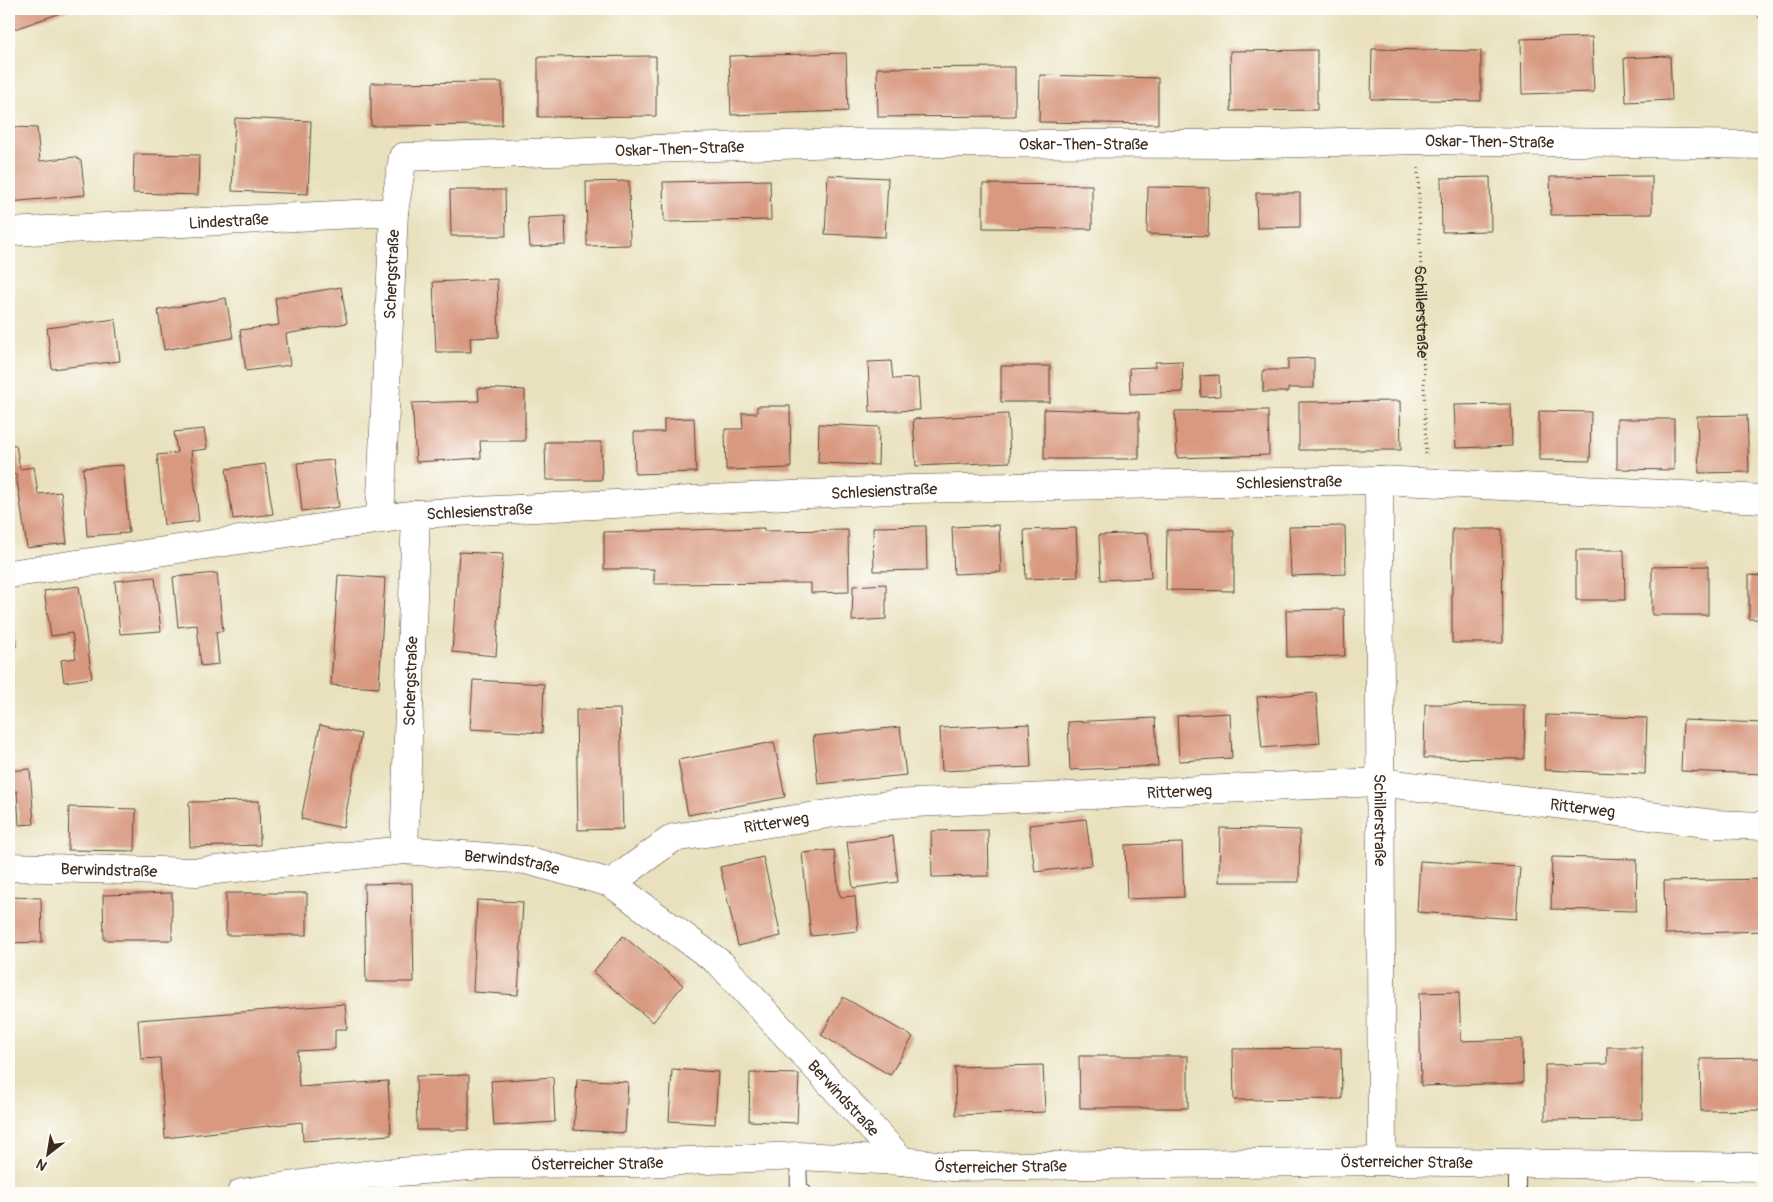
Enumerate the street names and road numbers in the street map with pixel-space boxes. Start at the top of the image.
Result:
street label: Oskar-Then-Straße [1425,131,1554,153]
street label: Oskar-Then-Straße [1019,134,1148,155]
street label: Oskar-Then-Straße [615,137,745,161]
street label: Lindestraße [188,210,269,234]
street label: Schergstraße [380,229,404,320]
street label: Schillerstraße [1410,265,1432,359]
street label: Schlesienstraße [1236,472,1342,494]
street label: Schlesienstraße [830,479,938,504]
street label: Schlesienstraße [426,499,533,524]
street label: Schergstraße [399,636,423,727]
street label: Schillerstraße [1369,774,1390,866]
street label: Ritterweg [1146,781,1213,803]
street label: Ritterweg [1549,795,1616,823]
street label: Ritterweg [742,808,810,838]
street label: Berwindstraße [463,846,562,880]
street label: Berwindstraße [60,859,158,882]
street label: Berwindstraße [803,1056,883,1141]
street label: Österreicher Straße [1340,1152,1473,1173]
street label: Österreicher Straße [531,1153,664,1175]
street label: Österreicher Straße [933,1156,1067,1178]

